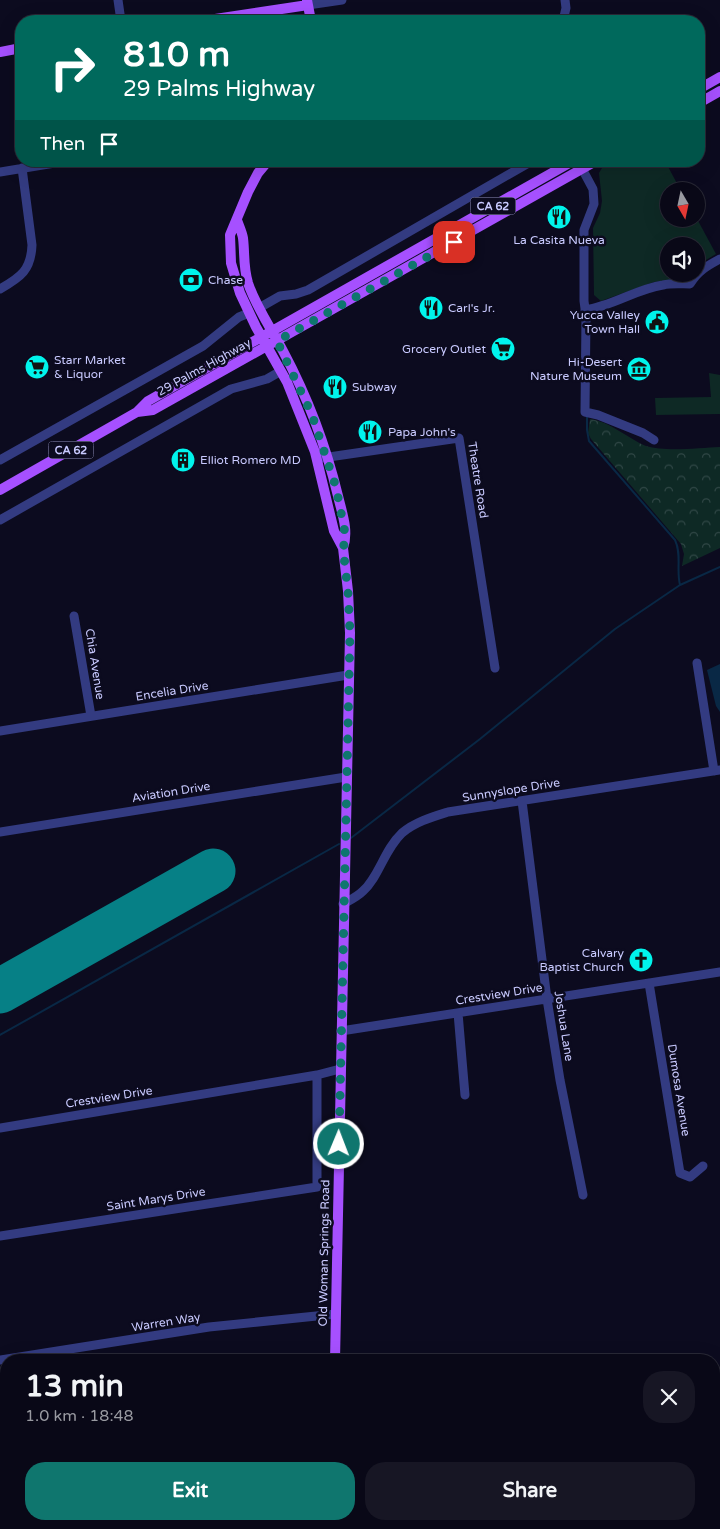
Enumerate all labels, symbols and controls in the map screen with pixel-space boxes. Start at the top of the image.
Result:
text: 810 m [123,34,230,76]
icon: right [40,35,105,100]
text: 29 Palms Highway [123,76,315,102]
icon: arrive [95,130,123,158]
text: Then [40,133,85,155]
north arrow [660,182,705,228]
map controls [660,182,705,282]
road number: CA 62 [470,198,516,215]
restaurant icon: La Casita Nueva [546,204,572,230]
pin [433,221,475,263]
icon: arrive [440,228,468,256]
place label: La Casita Nueva [513,233,605,247]
button: sound [660,237,705,282]
bank icon: Chase [178,267,204,293]
place label: Chase [208,273,243,287]
restaurant icon: Carl's Jr. [418,295,444,321]
place label: Carl's Jr. [448,301,495,315]
place label: Yucca Valley Town Hall [570,308,641,336]
public building icon: Yucca Valley Town Hall [644,309,670,335]
street label: 29 Palms Highway [155,335,254,399]
supermarket icon: Grocery Outlet [490,336,516,362]
place label: Grocery Outlet [402,342,486,356]
place label: Starr Market & Liquor [54,353,126,381]
supermarket icon: Starr Market & Liquor [24,354,50,380]
place label: Hi-Desert Nature Museum [530,355,622,383]
museum icon: Hi-Desert Nature Museum [626,356,652,382]
restaurant icon: Subway [322,374,348,400]
place label: Subway [352,380,397,394]
restaurant icon: Papa John's [357,419,383,445]
place label: Papa John's [388,425,456,439]
street label: Theatre Road [465,441,491,519]
road number: CA 62 [48,442,94,458]
building icon: Elliot Romero MD [170,447,196,473]
place label: Elliot Romero MD [200,453,301,467]
street label: Chia Avenue [82,628,108,701]
street label: Encelia Drive [135,678,210,704]
street label: Sunnyslope Drive [461,775,561,805]
street label: Aviation Drive [131,779,211,805]
place label: Calvary Baptist Church [539,946,625,974]
church icon: Calvary Baptist Church [628,947,654,973]
street label: Crestview Drive [454,980,544,1008]
street label: Joshua Lane [552,990,576,1062]
street label: Dumosa Avenue [665,1043,693,1137]
street label: Crestview Drive [64,1083,154,1111]
position arrow [312,1117,364,1169]
street label: Old Woman Springs Road [316,1180,332,1326]
street label: Saint Marys Drive [106,1184,207,1214]
street label: Warren Way [131,1310,202,1334]
text: 13 min [25,1368,124,1405]
button: close [643,1371,695,1423]
text: 1.0 km · 18:48 [25,1406,134,1426]
button: Exit [25,1462,355,1520]
button: Share [365,1462,695,1520]

